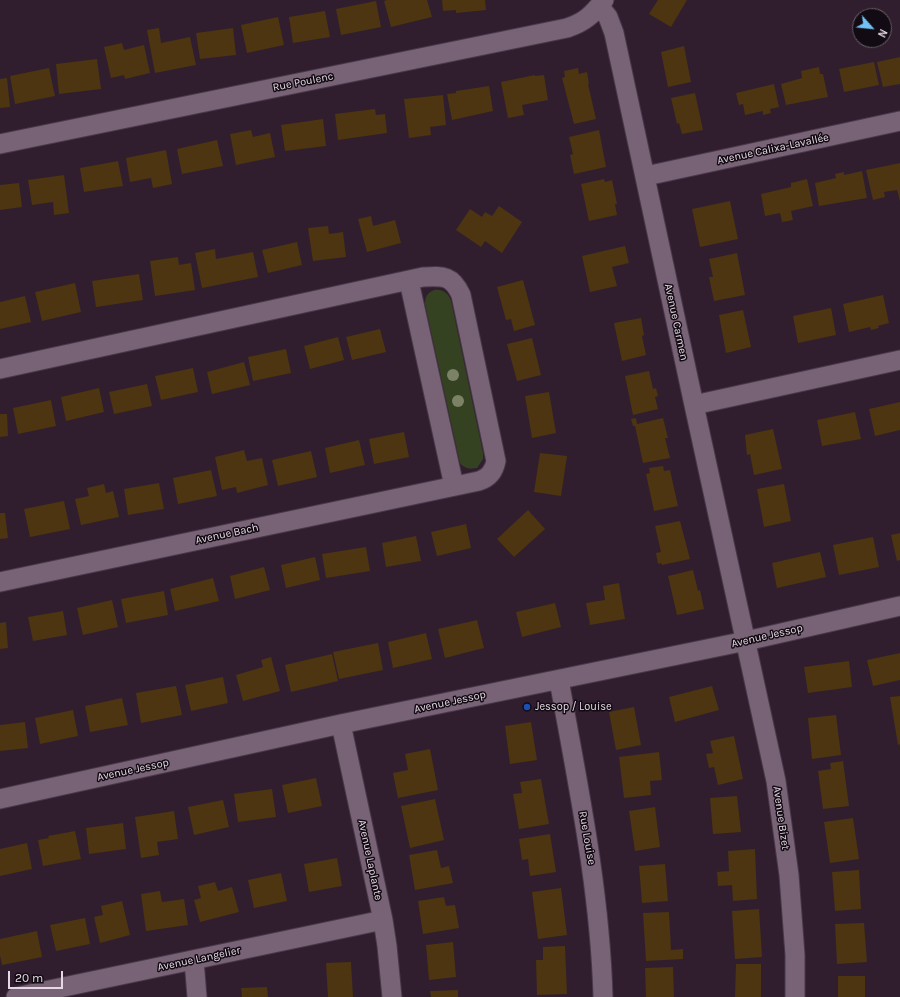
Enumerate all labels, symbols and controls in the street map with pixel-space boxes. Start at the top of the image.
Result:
north arrow [852,8,892,48]
text: N [875,27,890,40]
street label: Rue Poulenc [272,70,334,94]
street label: Avenue Calixa-Lavallée [716,131,830,167]
street label: Avenue Carmen [661,282,691,362]
street label: Avenue Bach [194,521,260,547]
street label: Avenue Jessop [730,621,804,651]
street label: Avenue Jessop [413,688,487,716]
place label: Jessop / Louise [535,700,612,714]
marker: Jessop / Louise [522,702,532,712]
street label: Avenue Jessop [96,756,170,784]
street label: Avenue Bizet [770,785,792,851]
street label: Rue Louise [576,810,598,866]
street label: Avenue Laplante [355,819,385,901]
street label: Avenue Langelier [156,944,242,974]
scale bar [10,963,65,989]
text: 20 m [15,971,43,985]

